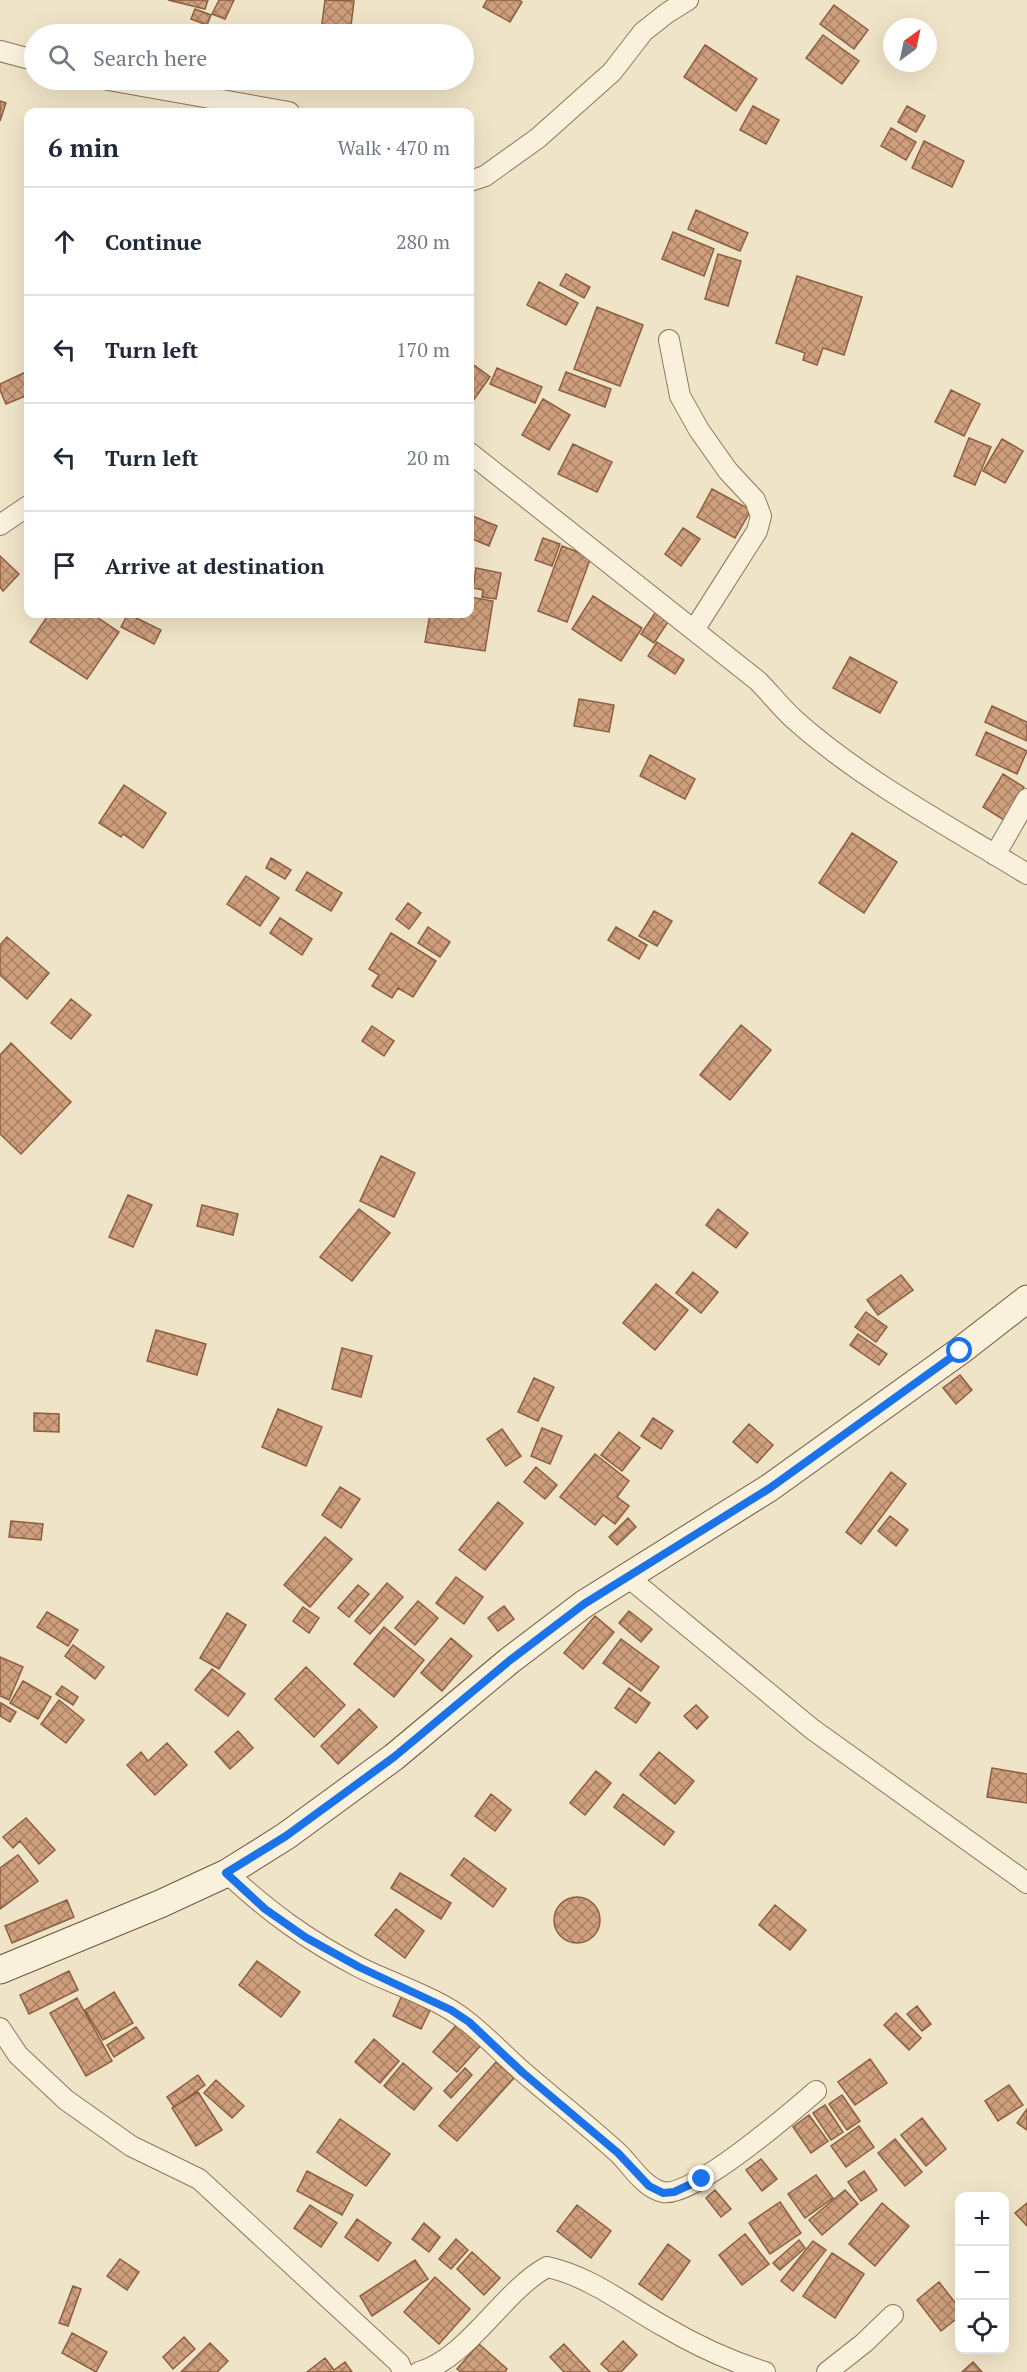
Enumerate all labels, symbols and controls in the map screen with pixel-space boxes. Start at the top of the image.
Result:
north arrow [883,18,937,72]
search box [24,24,474,90]
icon: search [45,41,78,74]
text: Search here [93,43,207,72]
text: 6 min [48,130,119,164]
text: Walk · 470 m [338,134,450,161]
icon: ahead [48,225,81,258]
text: Continue [105,227,202,256]
text: 280 m [396,228,450,255]
icon: left [48,333,81,366]
text: Turn left [105,335,198,364]
text: 170 m [396,336,450,363]
icon: left [48,441,81,474]
text: Turn left [105,443,198,472]
text: 20 m [407,444,450,471]
icon: arrive [48,549,81,582]
text: Arrive at destination [105,551,324,580]
route start [946,1337,972,1363]
route end [688,2165,714,2191]
map controls [955,2192,1009,2354]
button: + [955,2192,1009,2246]
button: − [955,2246,1009,2300]
button: locate [955,2300,1009,2354]

